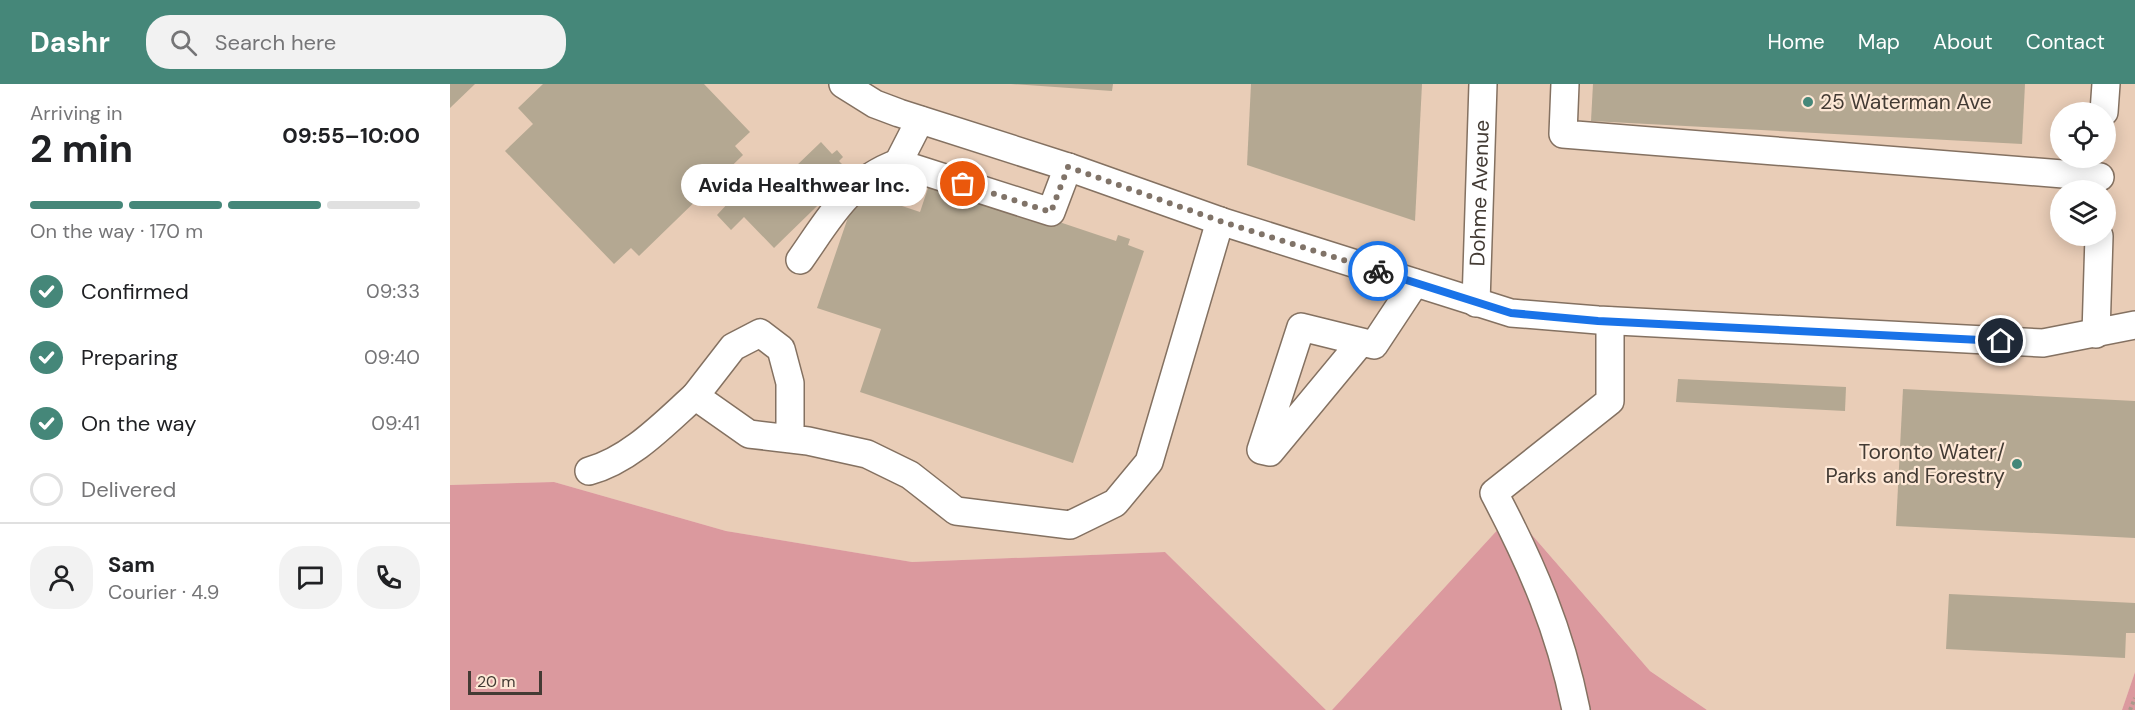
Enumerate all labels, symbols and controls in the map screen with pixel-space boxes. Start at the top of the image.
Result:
search box [146,15,566,69]
text: Dashr [30,24,110,61]
icon: search [167,26,200,59]
text: Search here [215,28,336,57]
text: Home [1767,28,1825,56]
text: Map [1858,28,1900,56]
text: About [1933,28,1993,56]
text: Contact [2026,28,2105,56]
place label: 25 Waterman Ave [1820,88,1992,116]
marker: 25 Waterman Ave [1801,95,1815,109]
text: Arriving in [30,100,122,126]
map controls [2050,102,2116,246]
button: locate [2050,102,2116,168]
street label: Dohme Avenue [1463,119,1496,267]
text: 09:55–10:00 [282,121,420,150]
text: 2 min [30,123,133,174]
pin [937,158,988,209]
callout: Avida Healthwear Inc. [681,163,927,205]
icon: bag [946,167,979,200]
text: Avida Healthwear Inc. [698,172,910,198]
button: layers [2050,180,2116,246]
text: On the way · 170 m [30,218,203,244]
courier [1348,241,1408,301]
icon: bike [1362,255,1395,288]
icon: check [30,275,63,308]
text: Confirmed [81,277,189,306]
text: 09:33 [366,278,420,304]
pin [1975,315,2026,366]
icon: home [1984,324,2017,357]
icon: check [30,341,63,374]
text: Preparing [81,343,178,372]
text: 09:40 [364,344,420,370]
icon: check [30,407,63,440]
text: On the way [81,409,196,438]
text: 09:41 [371,410,420,436]
place label: Toronto Water/ Parks and Forestry [1825,438,2005,490]
marker: Toronto Water/ Parks and Forestry [2010,457,2024,471]
text: Delivered [81,475,176,504]
button: person [30,546,93,609]
button: chat [279,546,342,609]
button: phone [357,546,420,609]
text: Sam [108,550,155,579]
text: Courier · 4.9 [108,579,219,605]
scale bar [468,668,542,696]
text: 20 m [477,671,516,692]

